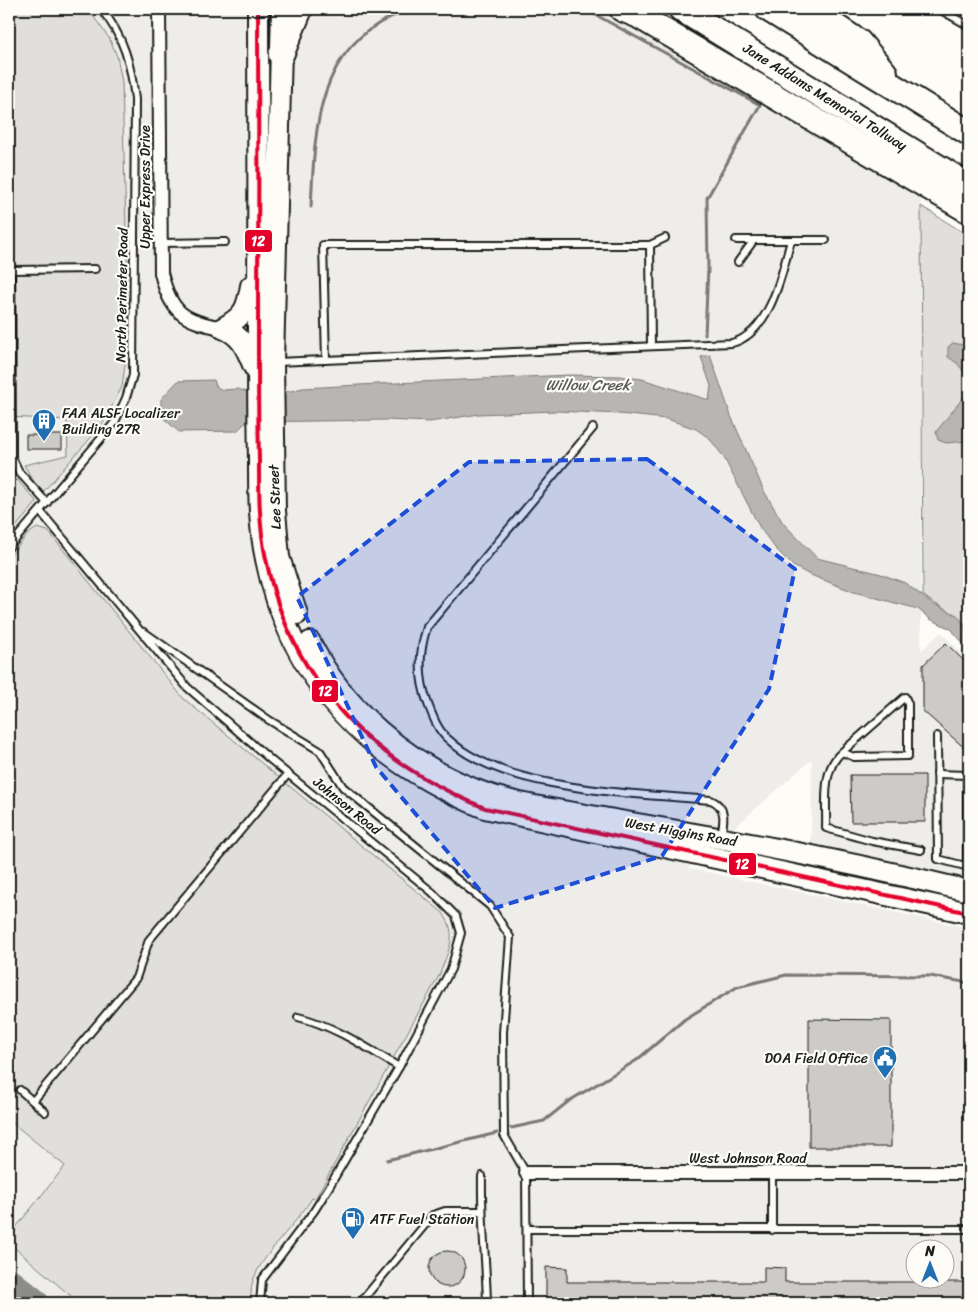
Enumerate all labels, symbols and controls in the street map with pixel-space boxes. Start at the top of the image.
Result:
street label: Jane Addams Memorial Tollway [737,36,913,158]
street label: Upper Express Drive [133,125,158,249]
street label: North Perimeter Road [108,226,136,363]
line badge: 12 [244,229,273,253]
text: 12 [251,229,266,254]
water label: Willow Creek [546,372,632,398]
place label: FAA ALSF Localizer Building 27R [62,401,181,442]
building icon: FAA ALSF Localizer Building 27R [31,408,57,442]
street label: Lee Street [261,463,289,530]
line badge: 12 [311,679,339,703]
text: 12 [318,679,333,704]
street label: Johnson Road [306,770,388,843]
street label: West Higgins Road [623,810,740,854]
line badge: 12 [728,852,757,876]
text: 12 [735,852,750,877]
public building icon: DOA Field Office [872,1045,898,1079]
place label: DOA Field Office [765,1046,868,1071]
street label: West Johnson Road [689,1146,808,1171]
fuel station icon: ATF Fuel Station [340,1206,366,1240]
place label: ATF Fuel Station [369,1207,475,1232]
text: N [924,1239,935,1264]
north arrow [906,1240,956,1290]

